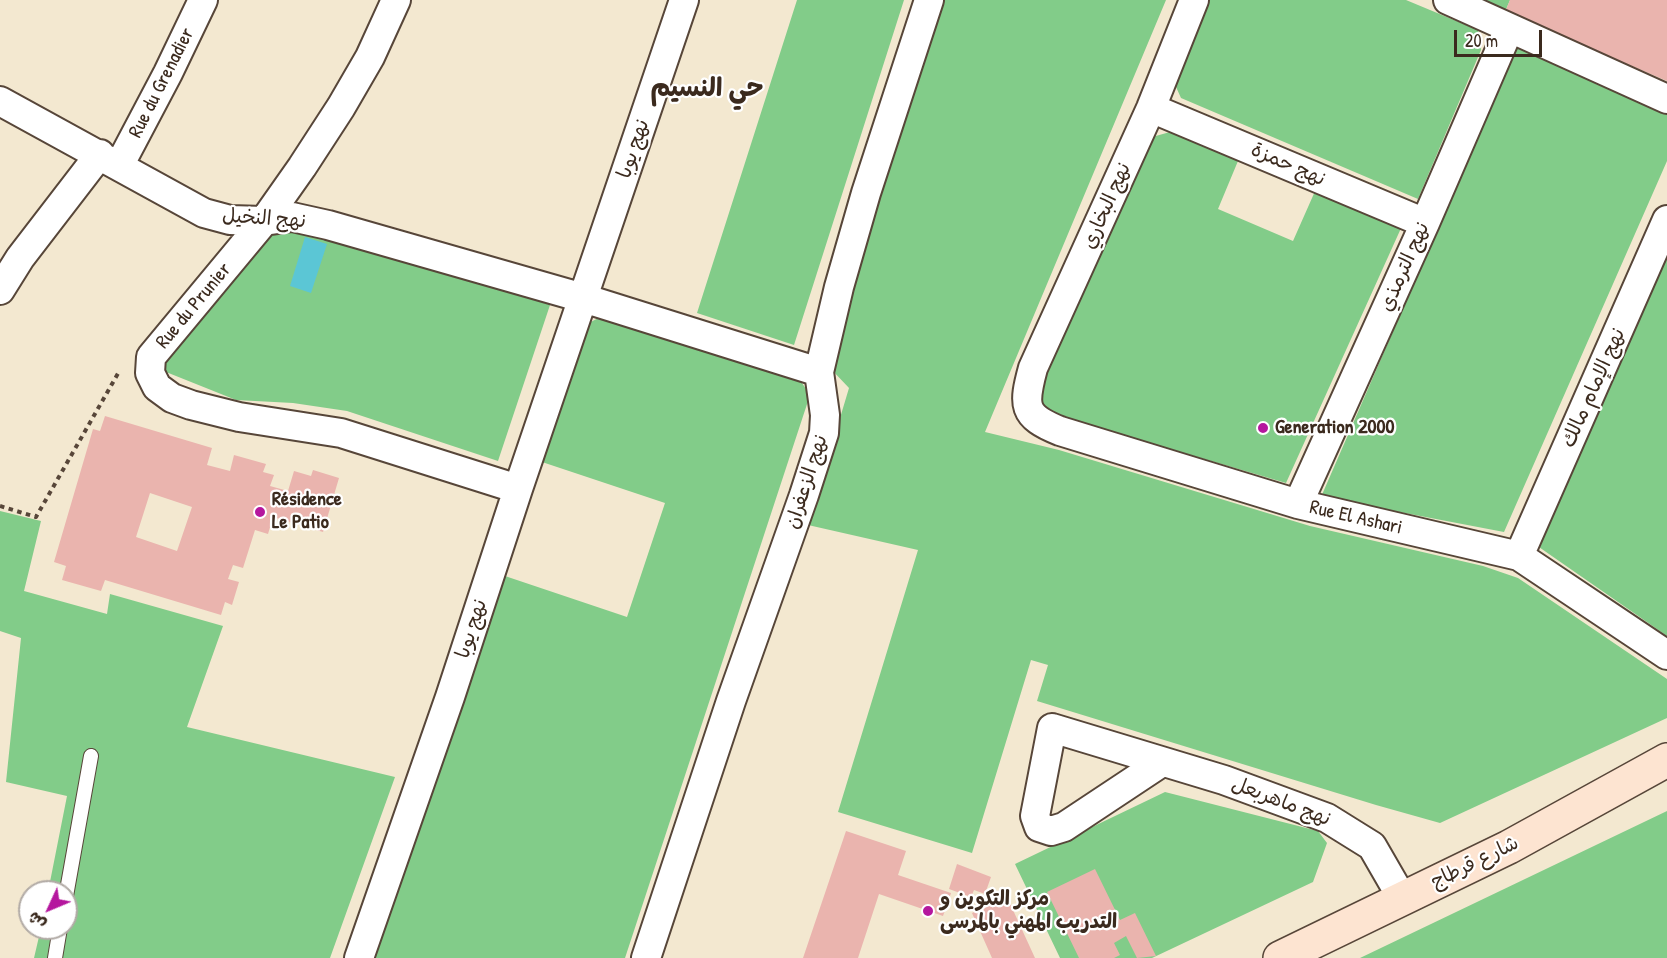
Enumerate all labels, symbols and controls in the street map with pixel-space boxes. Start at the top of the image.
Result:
scale bar [1457,18,1546,56]
street label: Rue du Grenadier [124,24,200,142]
text: 20 m [1465,28,1498,53]
district label: حي النسيم [650,73,764,105]
street label: نهج يوبا [613,116,655,182]
street label: نهج حمزة [1247,138,1329,192]
street label: نهج البخاري [1077,159,1137,253]
street label: نهج النخيل [221,204,307,234]
street label: نهج الترمذي [1375,219,1435,315]
street label: Rue du Prunier [151,258,237,354]
street label: نهج الإمام مالك [1557,325,1631,451]
place label: Generation 2000 [1275,416,1394,440]
marker: Generation 2000 [1256,421,1270,435]
street label: نهج الزعفران [780,432,834,532]
place label: Résidence Le Patio [272,488,342,535]
street label: Rue El Ashari [1307,496,1405,540]
marker: Résidence Le Patio [253,505,267,519]
street label: نهج يوبا [451,596,493,662]
street label: نهج ماهربعل [1228,772,1334,832]
street label: شارع قرطاج [1427,831,1523,895]
north arrow [18,880,78,940]
place label: مركز التكوين و التدريب المهني بالمرسى [940,888,1117,935]
marker: مركز التكوين و التدريب المهني بالمرسى [921,904,935,918]
text: ش [22,907,51,935]

